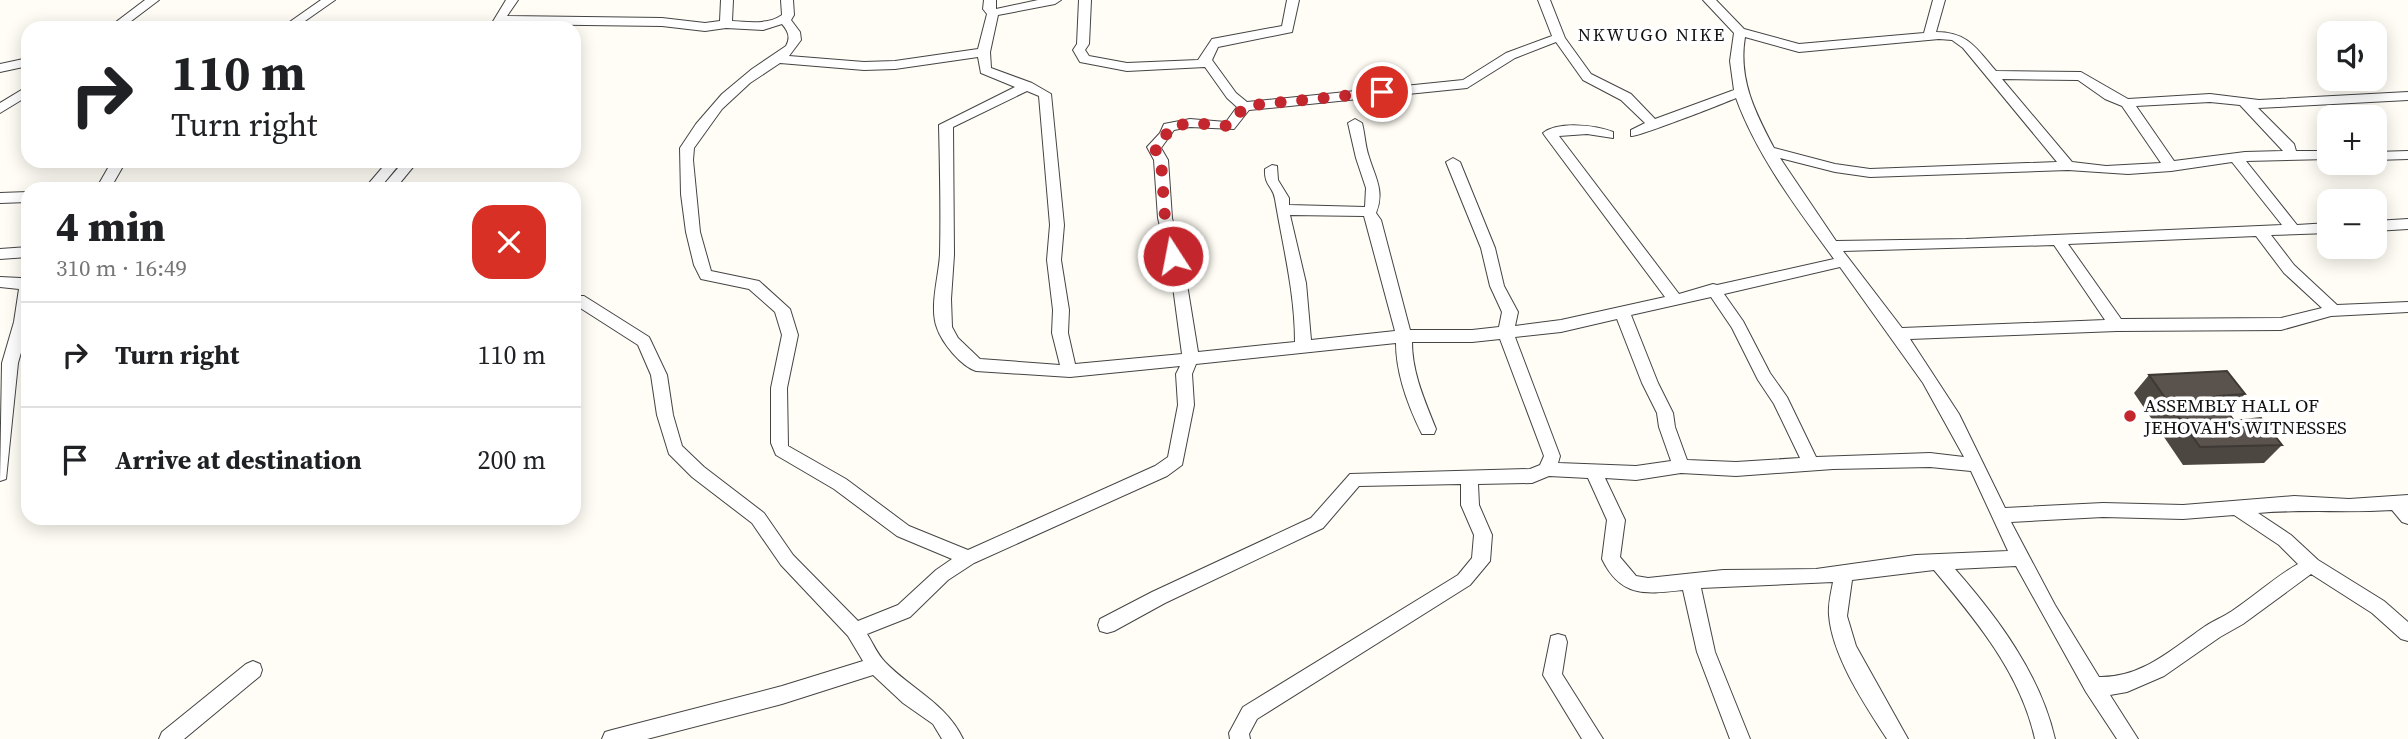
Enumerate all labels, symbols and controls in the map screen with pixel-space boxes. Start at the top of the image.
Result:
map controls [2317,21,2387,259]
button: sound [2317,21,2387,91]
district label: NKWUGO NIKE [1578,22,1726,47]
text: 110 m [171,39,306,106]
icon: right [56,49,147,140]
pin [1352,62,1412,122]
icon: arrive [1363,73,1401,111]
text: Turn right [171,103,317,147]
button: + [2317,105,2387,175]
button: − [2317,189,2387,259]
text: 4 min [56,197,166,255]
button: close [472,205,546,279]
position arrow [1136,219,1210,293]
text: 310 m · 16:49 [56,252,187,284]
icon: right [56,336,94,374]
text: Turn right [115,337,239,373]
text: 110 m [478,337,546,373]
place label: ASSEMBLY HALL OF JEHOVAH'S WITNESSES [2143,392,2347,440]
marker: ASSEMBLY HALL OF JEHOVAH'S WITNESSES [2122,408,2138,424]
icon: arrive [56,441,94,479]
text: Arrive at destination [115,442,362,478]
text: 200 m [478,442,546,478]

